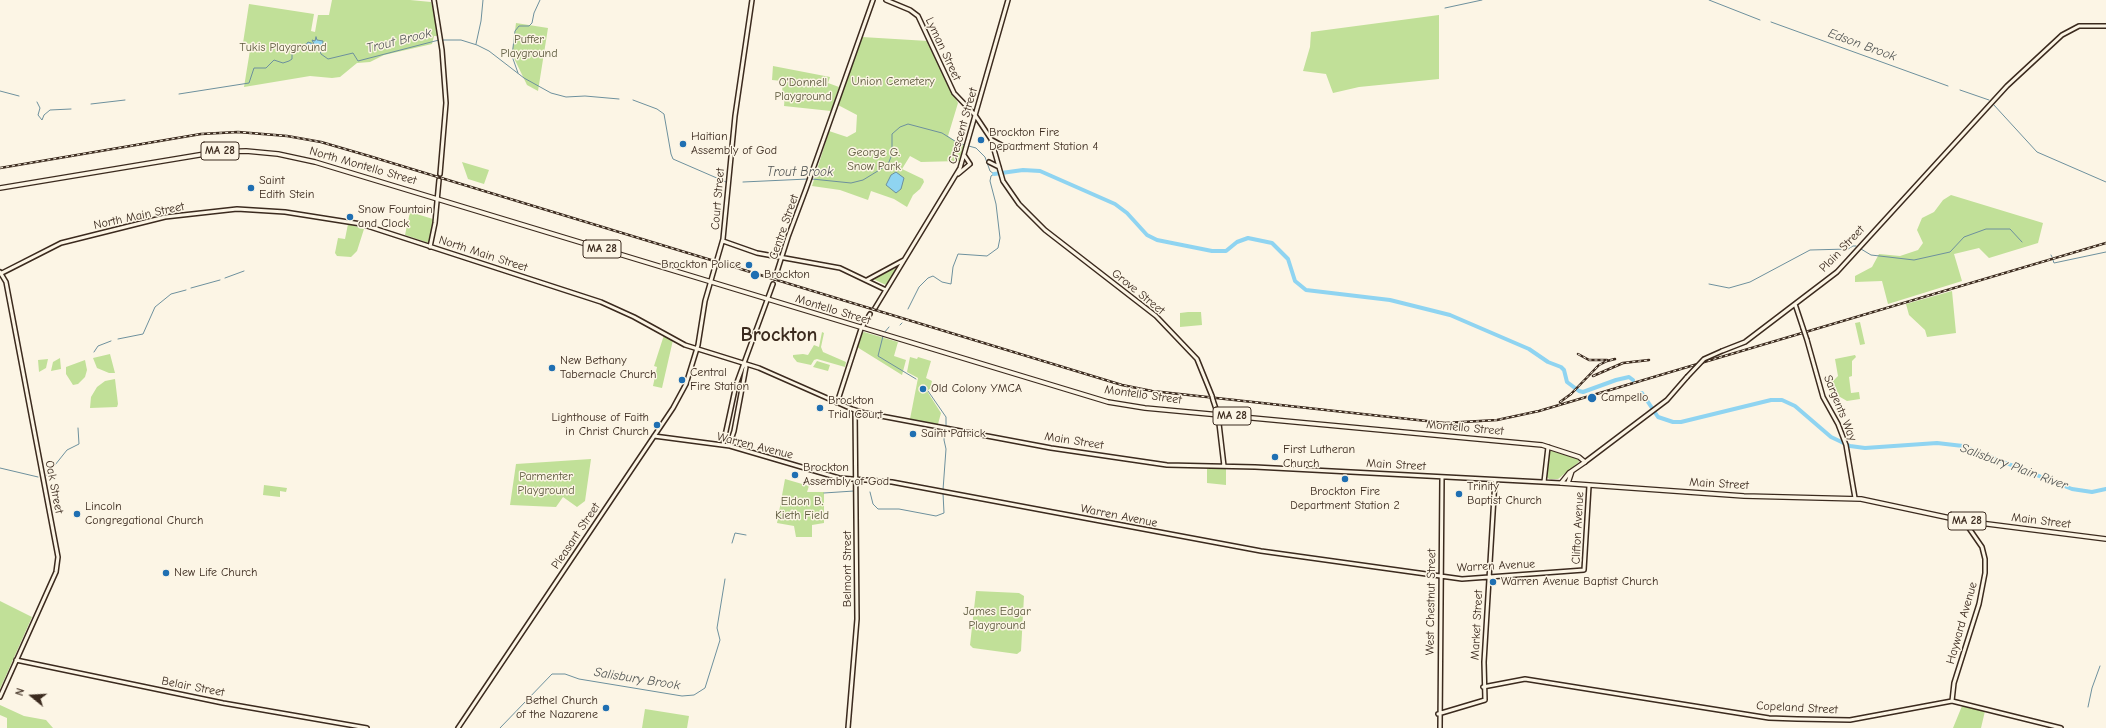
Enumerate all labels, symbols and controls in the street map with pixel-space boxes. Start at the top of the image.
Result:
street label: Lyman Street [922,15,964,83]
water label: Trout Brook [365,25,433,57]
water label: Edson Brook [1826,25,1898,65]
park label: Puffer Playground [500,33,558,61]
park label: Tukis Playground [239,41,327,55]
park label: Union Cemetery [851,75,935,89]
park label: O'Donnell Playground [774,76,832,104]
street label: Crescent Street [945,86,981,166]
place label: Brockton Fire Department Station 4 [989,126,1098,154]
place label: Haitian Assembly of God [691,130,777,158]
marker: Brockton Fire Department Station 4 [976,135,986,145]
marker: Haitian Assembly of God [678,139,688,149]
road number: MA 28 [201,142,239,160]
street label: North Montello Street [308,144,418,188]
park label: George G. Snow Park [847,146,901,174]
water label: Trout Brook [767,164,833,180]
street label: Court Street [708,167,728,231]
place label: Saint Edith Stein [259,174,314,202]
marker: Saint Edith Stein [246,183,256,193]
street label: Centre Street [766,192,802,262]
street label: North Main Street [92,199,186,233]
place label: Snow Fountain and Clock [358,203,433,231]
marker: Snow Fountain and Clock [345,212,355,222]
street label: Plain Street [1816,223,1868,275]
street label: North Main Street [437,233,529,275]
road number: MA 28 [583,240,621,258]
place label: Brockton Police [661,258,741,272]
marker: Brockton Police [744,260,754,270]
street label: Grove Street [1109,266,1167,318]
place label: Brockton [764,268,810,282]
marker: Brockton [749,269,761,281]
street label: Montello Street [794,292,872,328]
district label: Brockton [741,323,817,347]
place label: New Bethany Tabernacle Church [560,354,656,382]
marker: New Bethany Tabernacle Church [547,363,557,373]
place label: Central Fire Station [690,366,749,394]
street label: Sargents Way [1820,373,1860,443]
marker: Central Fire Station [677,375,687,385]
place label: Old Colony YMCA [931,382,1022,396]
street label: Montello Street [1103,382,1183,408]
marker: Old Colony YMCA [918,384,928,394]
place label: Campello [1601,391,1648,405]
marker: Campello [1586,392,1598,404]
place label: Brockton Trial Court [828,394,883,422]
marker: Brockton Trial Court [815,403,825,413]
road number: MA 28 [1213,407,1251,425]
place label: Lighthouse of Faith in Christ Church [551,411,649,439]
street label: Montello Street [1426,417,1504,439]
marker: Lighthouse of Faith in Christ Church [652,420,662,430]
place label: Saint Patrick [921,427,986,441]
marker: Saint Patrick [908,429,918,439]
street label: Main Street [1043,429,1105,453]
street label: Warren Avenue [715,430,795,462]
water label: Salisbury Plain River [1958,440,2070,494]
place label: First Lutheran Church [1283,443,1355,471]
marker: First Lutheran Church [1270,452,1280,462]
street label: Main Street [1366,456,1426,474]
street label: Oak Street [42,459,66,515]
place label: Brockton Assembly of God [803,461,889,489]
park label: Parmenter Playground [517,470,575,498]
marker: Brockton Assembly of God [790,470,800,480]
marker: Brockton Fire Department Station 2 [1340,474,1350,484]
street label: Main Street [1689,475,1749,493]
place label: Trinity Baptist Church [1467,480,1542,508]
place label: Brockton Fire Department Station 2 [1290,485,1400,513]
marker: Trinity Baptist Church [1454,489,1464,499]
street label: Clifton Avenue [1569,491,1587,565]
park label: Eldon B. Kieth Field [775,495,829,523]
place label: Lincoln Congregational Church [85,500,203,528]
street label: Pleasant Street [549,500,603,572]
street label: Warren Avenue [1079,501,1159,531]
marker: Lincoln Congregational Church [72,509,82,519]
street label: Main Street [2011,510,2071,532]
road number: MA 28 [1948,512,1986,530]
street label: Belmont Street [841,531,855,607]
street label: West Chestnut Street [1423,549,1439,655]
street label: Warren Avenue [1457,557,1535,575]
place label: New Life Church [174,566,258,580]
marker: New Life Church [161,568,171,578]
place label: Warren Avenue Baptist Church [1501,575,1658,589]
marker: Warren Avenue Baptist Church [1488,577,1498,587]
street label: Hayward Avenue [1943,580,1981,666]
street label: Market Street [1468,590,1486,660]
park label: James Edgar Playground [963,605,1031,633]
water label: Salisbury Brook [593,664,681,694]
street label: Belair Street [160,674,226,700]
north arrow [12,676,52,716]
text: N [13,687,27,698]
place label: Bethel Church of the Nazarene [516,694,598,722]
street label: Copeland Street [1756,699,1838,717]
marker: Bethel Church of the Nazarene [601,703,611,713]

